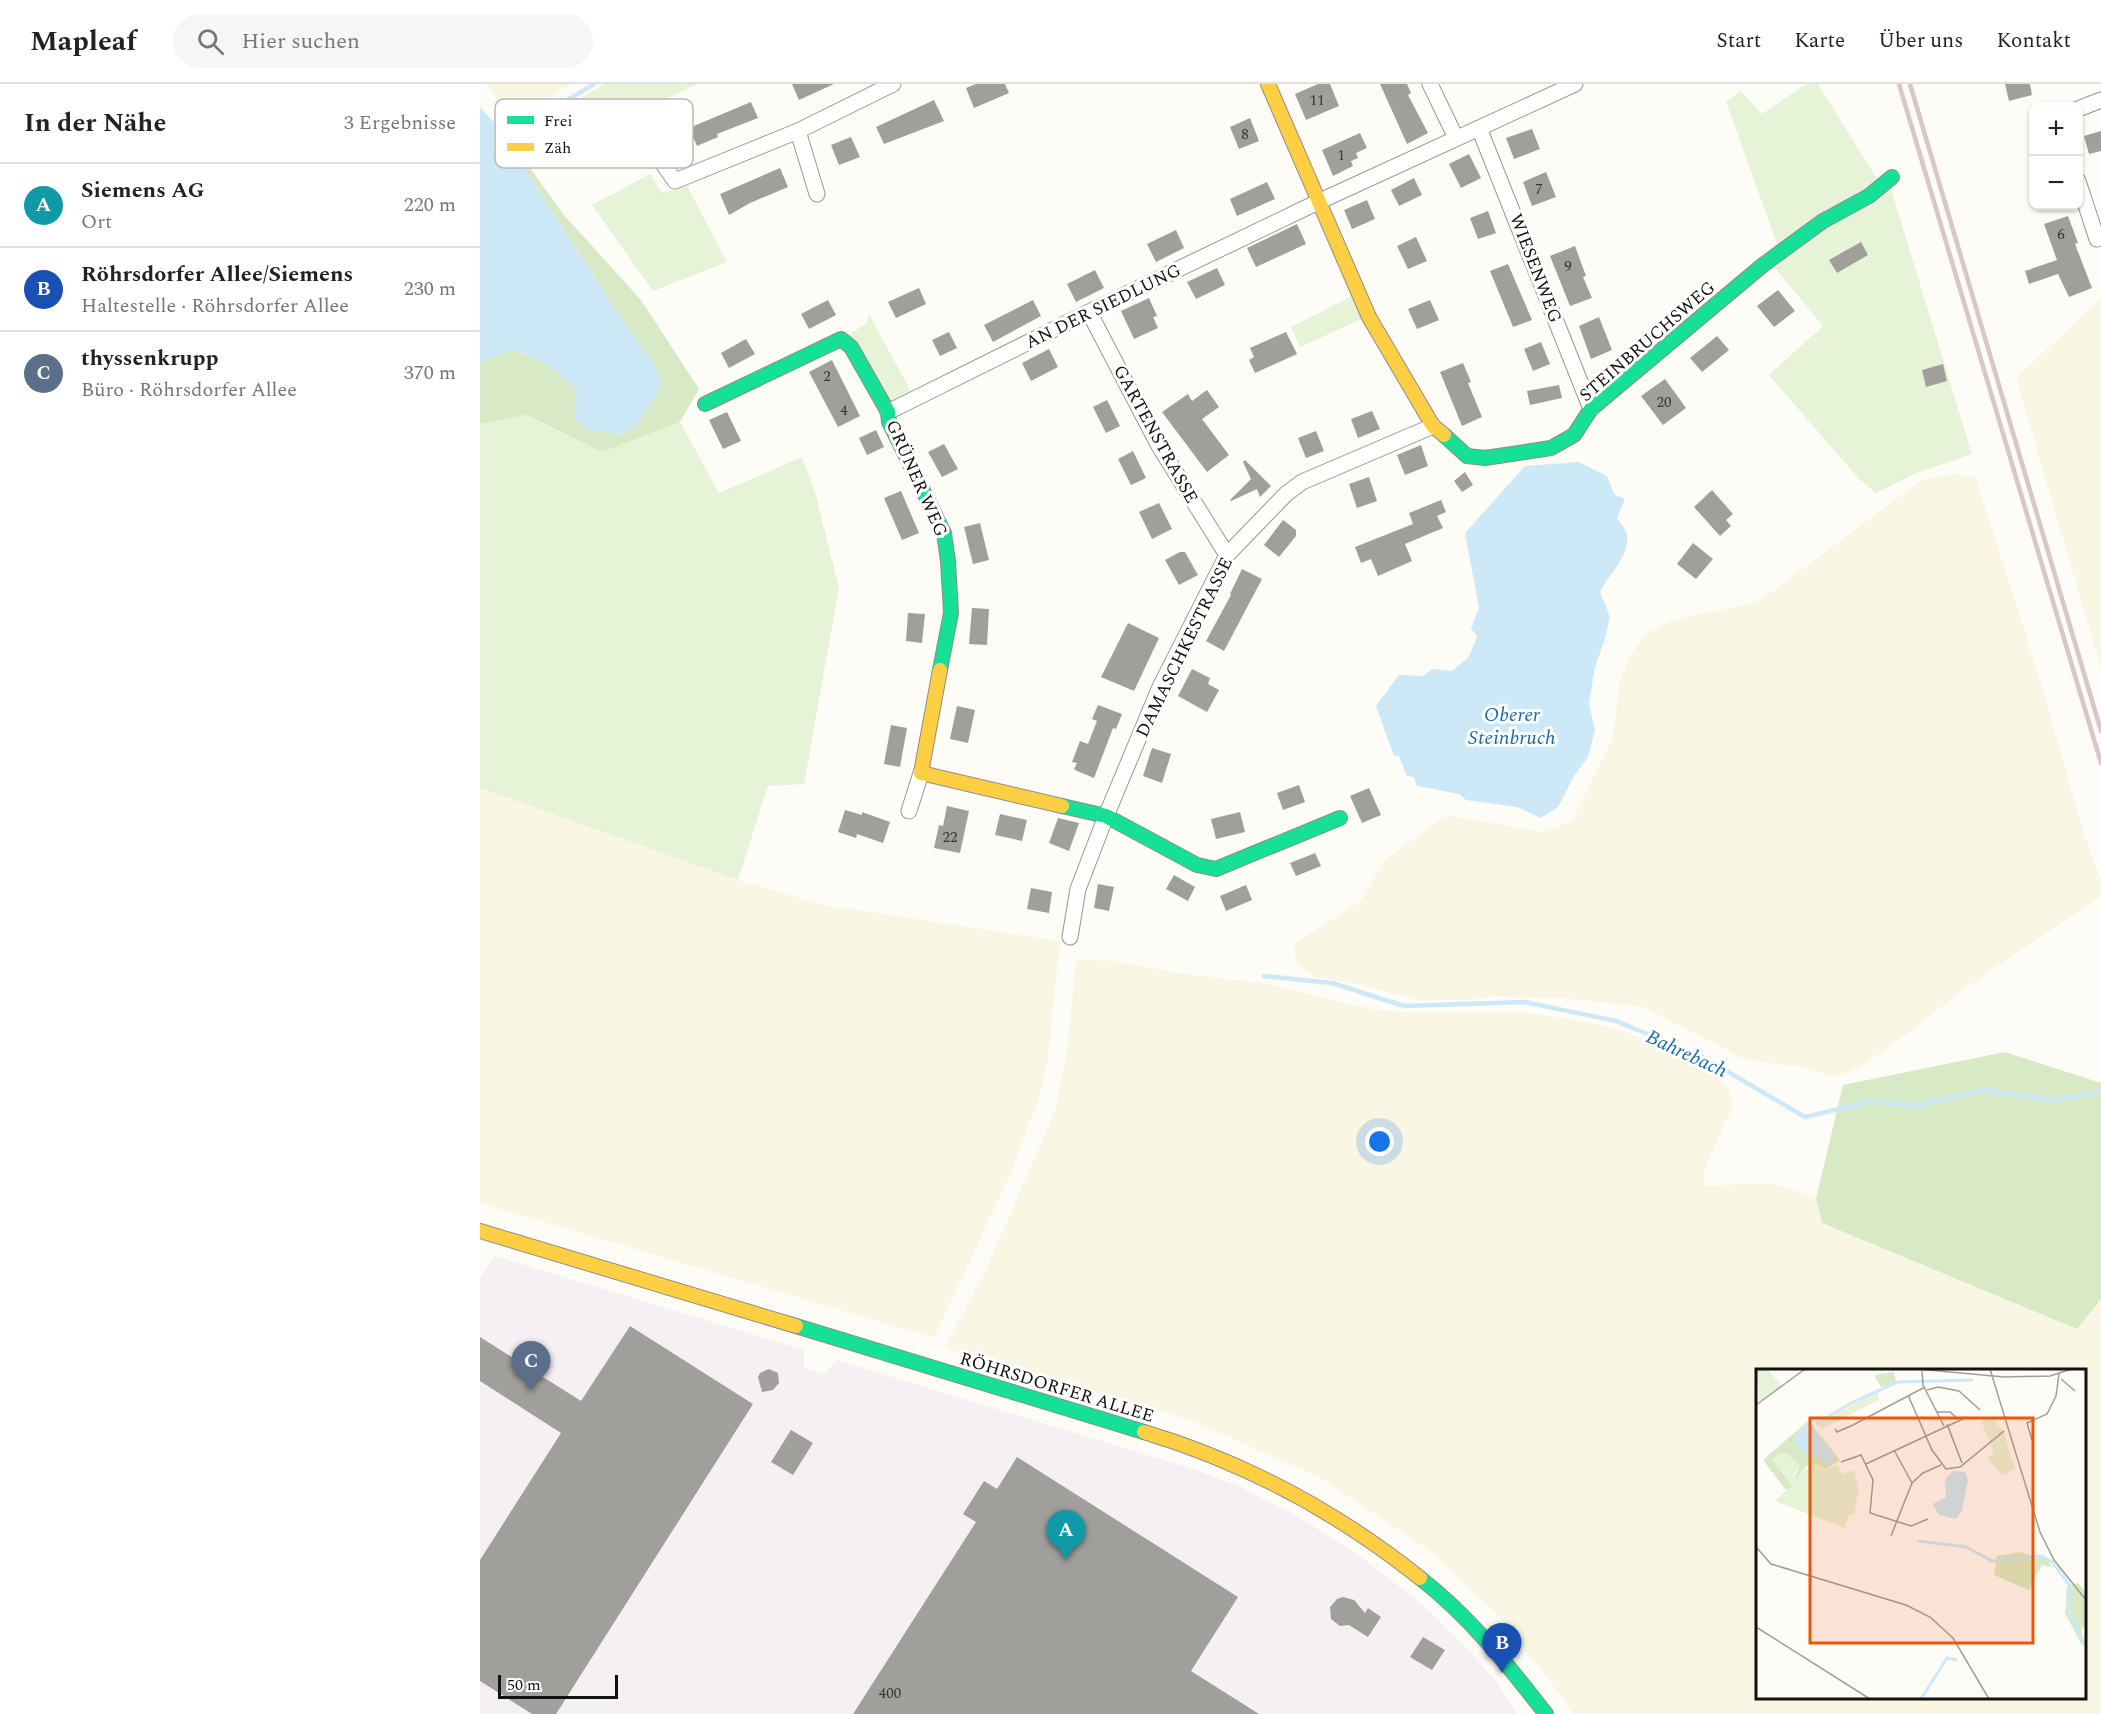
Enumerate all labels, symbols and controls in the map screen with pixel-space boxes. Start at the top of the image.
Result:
search box [173,14,593,68]
text: Mapleaf [30,20,137,63]
icon: search [194,25,227,58]
text: Hier suchen [242,25,360,58]
text: Start [1716,25,1761,57]
text: Karte [1794,25,1845,57]
text: Über uns [1878,25,1963,57]
text: Kontakt [1996,25,2071,57]
house number: 11 [1309,89,1325,112]
legend [495,99,693,168]
map controls [2029,102,2083,210]
button: + [2029,102,2083,156]
text: In der Nähe [24,103,166,143]
text: 3 Ergebnisse [344,108,456,138]
text: Frei [544,109,572,133]
house number: 8 [1241,123,1249,146]
text: Zäh [544,136,571,160]
house number: 1 [1337,144,1345,167]
button: − [2029,156,2083,210]
text: Siemens AG [81,174,204,207]
house number: 7 [1535,178,1543,201]
text: A [36,190,51,220]
text: 220 m [404,190,456,220]
text: Ort [81,207,112,237]
street label: WIESENWEG [1502,210,1569,327]
house number: 6 [2057,223,2065,246]
house number: 9 [1564,255,1572,278]
street label: AN DER SIEDLUNG [1021,257,1186,356]
text: Röhrsdorfer Allee/Siemens [81,258,353,291]
text: B [36,274,51,304]
text: 230 m [404,274,456,304]
street label: STEINBRUCHSWEG [1573,274,1721,408]
text: Haltestelle · Röhrsdorfer Allee [81,291,349,321]
text: thyssenkrupp [81,342,219,375]
text: C [36,358,51,388]
text: 370 m [404,358,456,388]
street label: GARTENSTRASSE [1106,360,1205,509]
house number: 2 [823,365,831,388]
text: Büro · Röhrsdorfer Allee [81,375,297,405]
house number: 20 [1656,391,1672,414]
house number: 4 [840,399,848,422]
street label: GRÜNER WEG [879,415,954,541]
street label: DAMASCHKESTRASSE [1129,553,1240,742]
water label: Oberer Steinbruch [1468,700,1556,753]
house number: 22 [942,826,958,849]
water label: Bahrebach [1641,1022,1732,1086]
your location [1365,1127,1394,1156]
pin: C [512,1342,550,1391]
street label: RÖHRSDORFER ALLEE [957,1345,1157,1430]
inset map [1756,1369,2086,1699]
pin: A [1046,1510,1086,1560]
pin: B [1482,1624,1522,1673]
scale bar [498,1672,618,1700]
text: 50 m [507,1673,541,1697]
house number: 400 [879,1682,901,1705]

